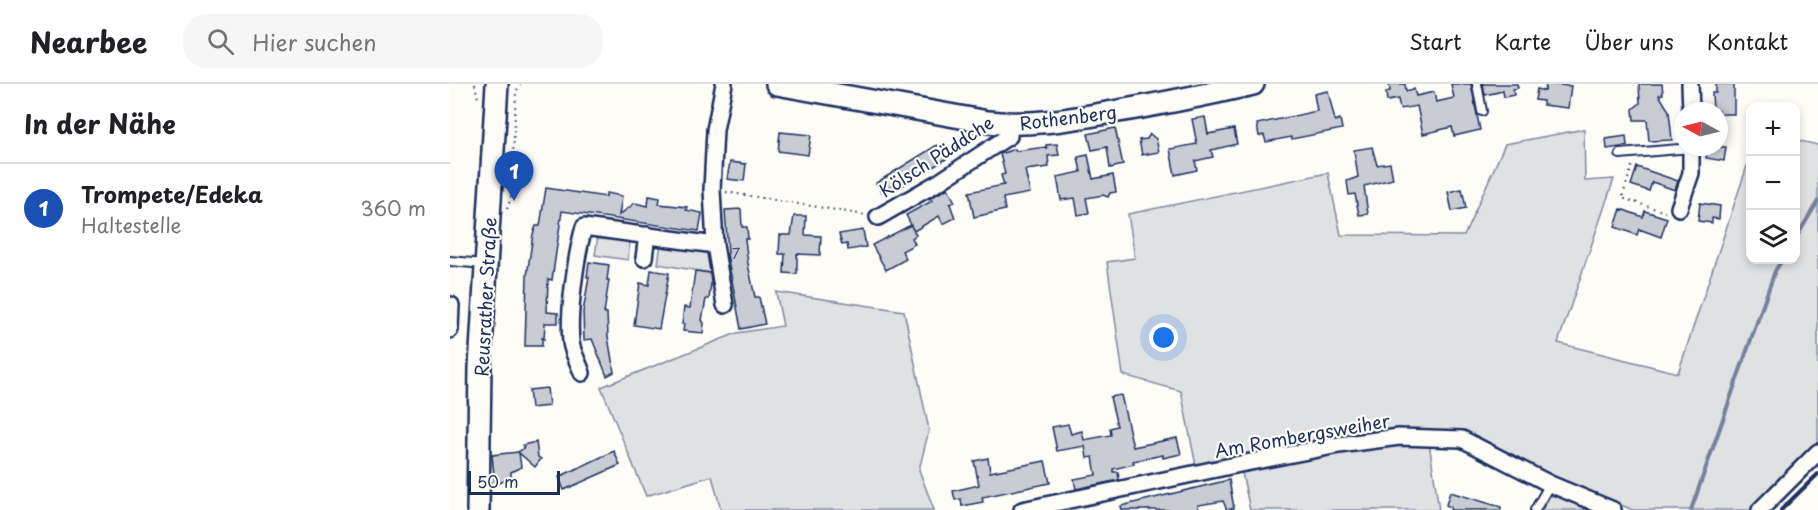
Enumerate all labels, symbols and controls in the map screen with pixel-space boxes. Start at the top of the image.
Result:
search box [183,14,603,68]
text: Nearbee [30,20,147,63]
icon: search [204,25,237,58]
text: Hier suchen [252,25,376,58]
text: Start [1409,25,1461,57]
text: Karte [1494,25,1551,57]
text: Über uns [1584,25,1674,57]
text: Kontakt [1707,25,1788,57]
street label: Rothenberg [1018,98,1118,136]
north arrow [1674,102,1728,156]
map controls [1746,102,1800,264]
button: + [1746,102,1800,156]
text: In der Nähe [24,104,176,143]
street label: Kölsch Päddche [873,109,999,203]
pin: 1 [494,152,534,201]
button: − [1746,156,1800,210]
text: Trompete/Edeka [81,177,263,210]
text: 1 [39,193,48,223]
text: 360 m [360,193,426,223]
text: Haltestelle [81,210,181,240]
button: layers [1746,210,1800,264]
street label: Reusrather Straße [467,217,503,377]
house number: 7 [732,241,741,264]
your location [1149,323,1178,352]
street label: Am Rombergsweiher [1212,406,1393,464]
scale bar [468,468,560,496]
text: 50 m [477,469,518,493]

